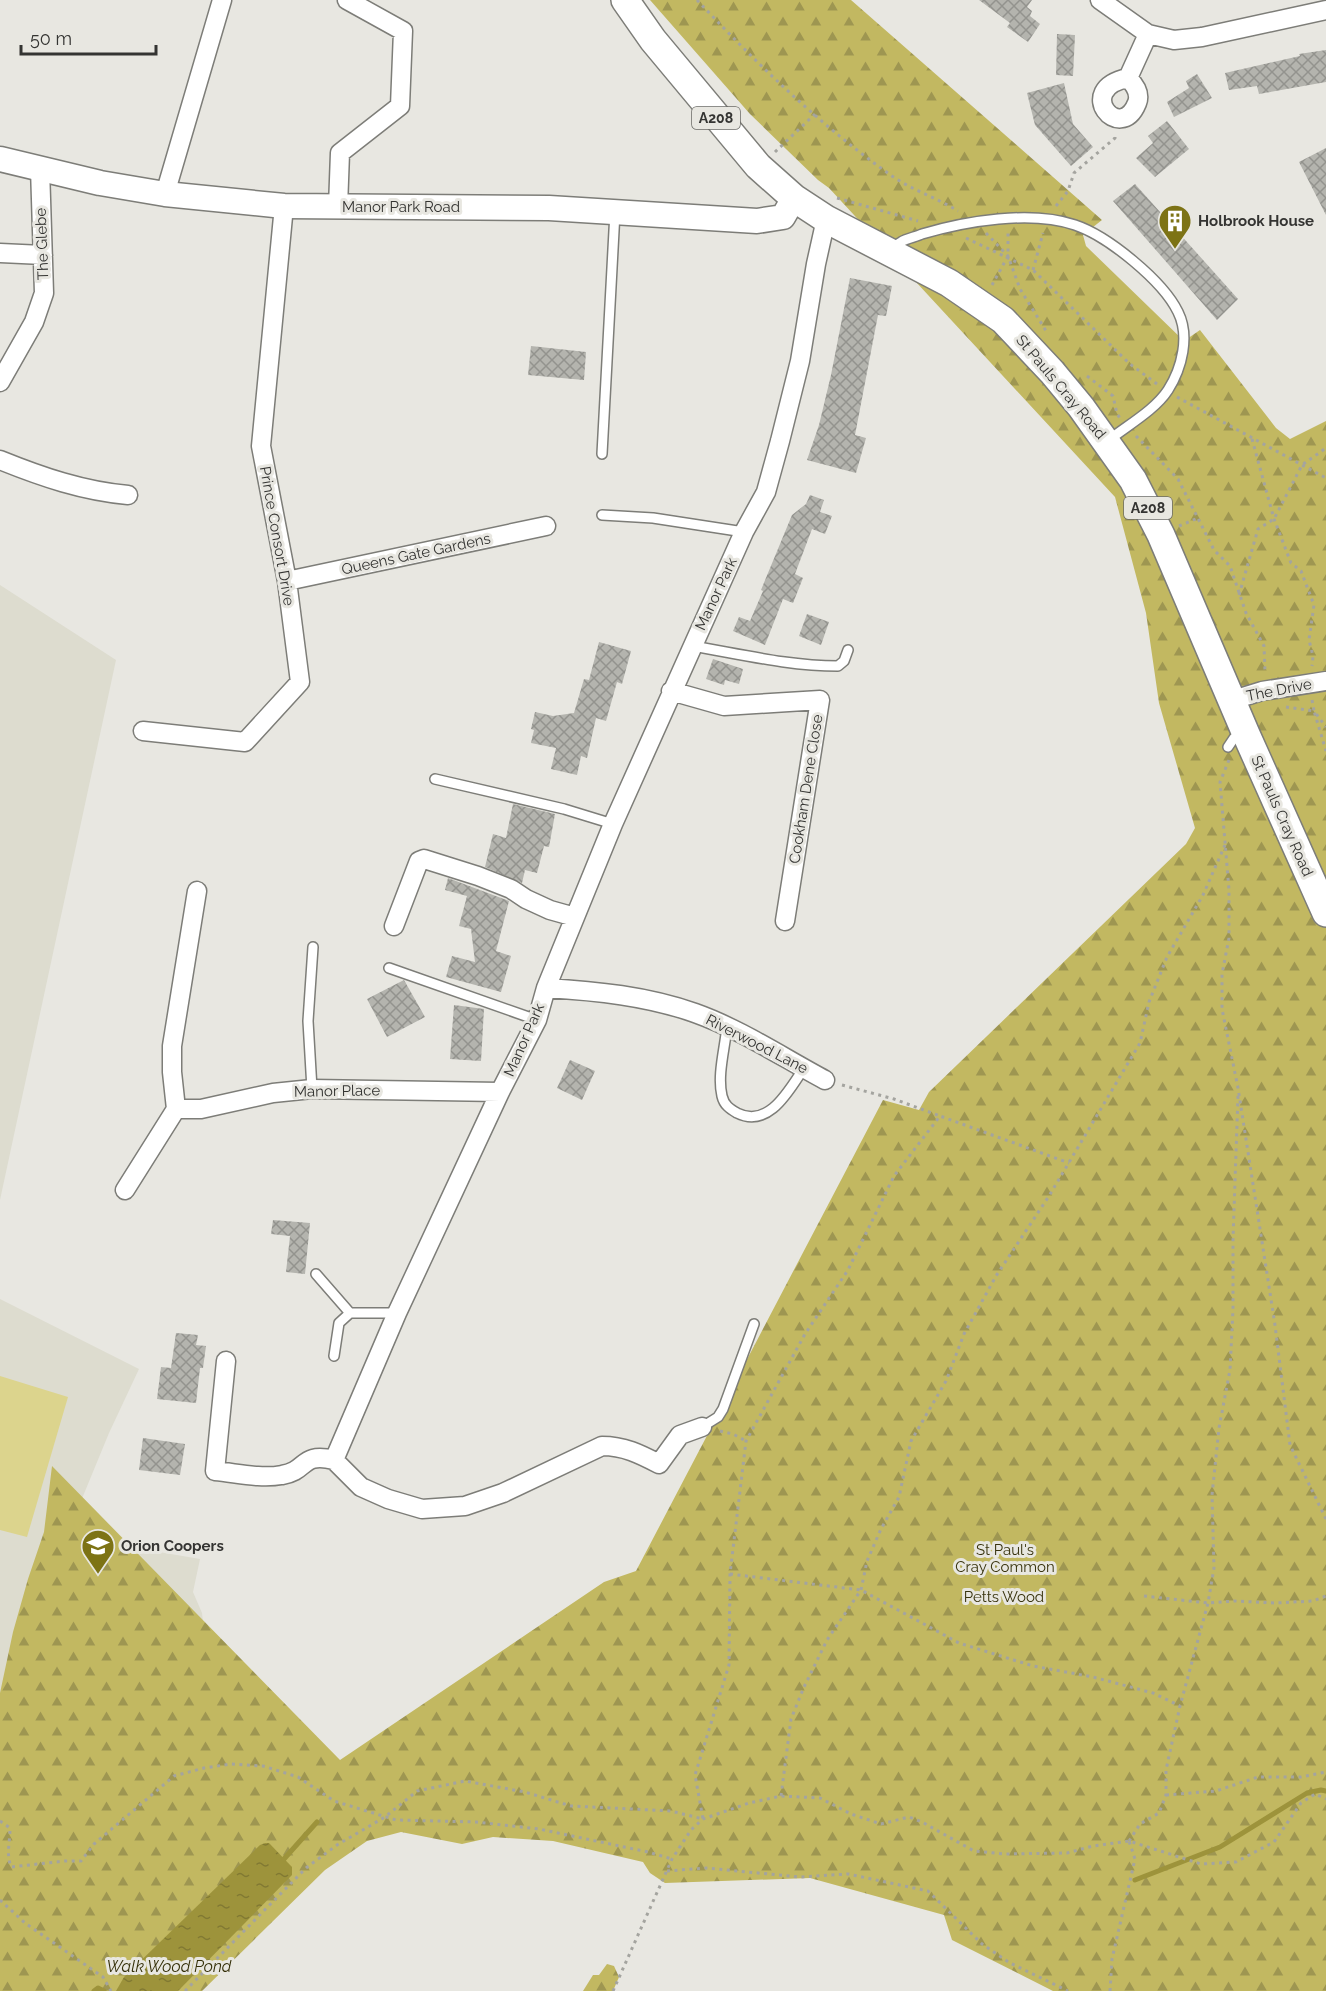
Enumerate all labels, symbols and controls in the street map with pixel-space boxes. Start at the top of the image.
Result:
scale bar [21,18,156,56]
text: 50 m [30,28,72,49]
road number: A208 [692,107,740,129]
street label: Manor Park Road [342,198,460,216]
building icon: Holbrook House [1157,203,1193,250]
street label: The Glebe [32,207,52,280]
place label: Holbrook House [1198,212,1314,230]
street label: St Pauls Cray Road [1012,331,1110,443]
street label: Prince Consort Drive [256,465,298,607]
road number: A208 [1124,497,1172,519]
street label: Queens Gate Gardens [340,529,492,579]
street label: Manor Park [691,555,741,633]
street label: The Drive [1245,675,1313,705]
street label: Cookham Dene Close [785,713,827,865]
street label: St Pauls Cray Road [1247,753,1317,879]
street label: Manor Park [500,1001,548,1079]
street label: Riverwood Lane [703,1011,811,1078]
street label: Manor Place [294,1081,380,1101]
school or university icon: Orion Coopers [80,1528,116,1575]
place label: Orion Coopers [121,1537,224,1555]
park label: St Paul's Cray Common [955,1541,1055,1576]
park label: Petts Wood [964,1588,1044,1606]
water label: Walk Wood Pond [107,1957,232,1976]

